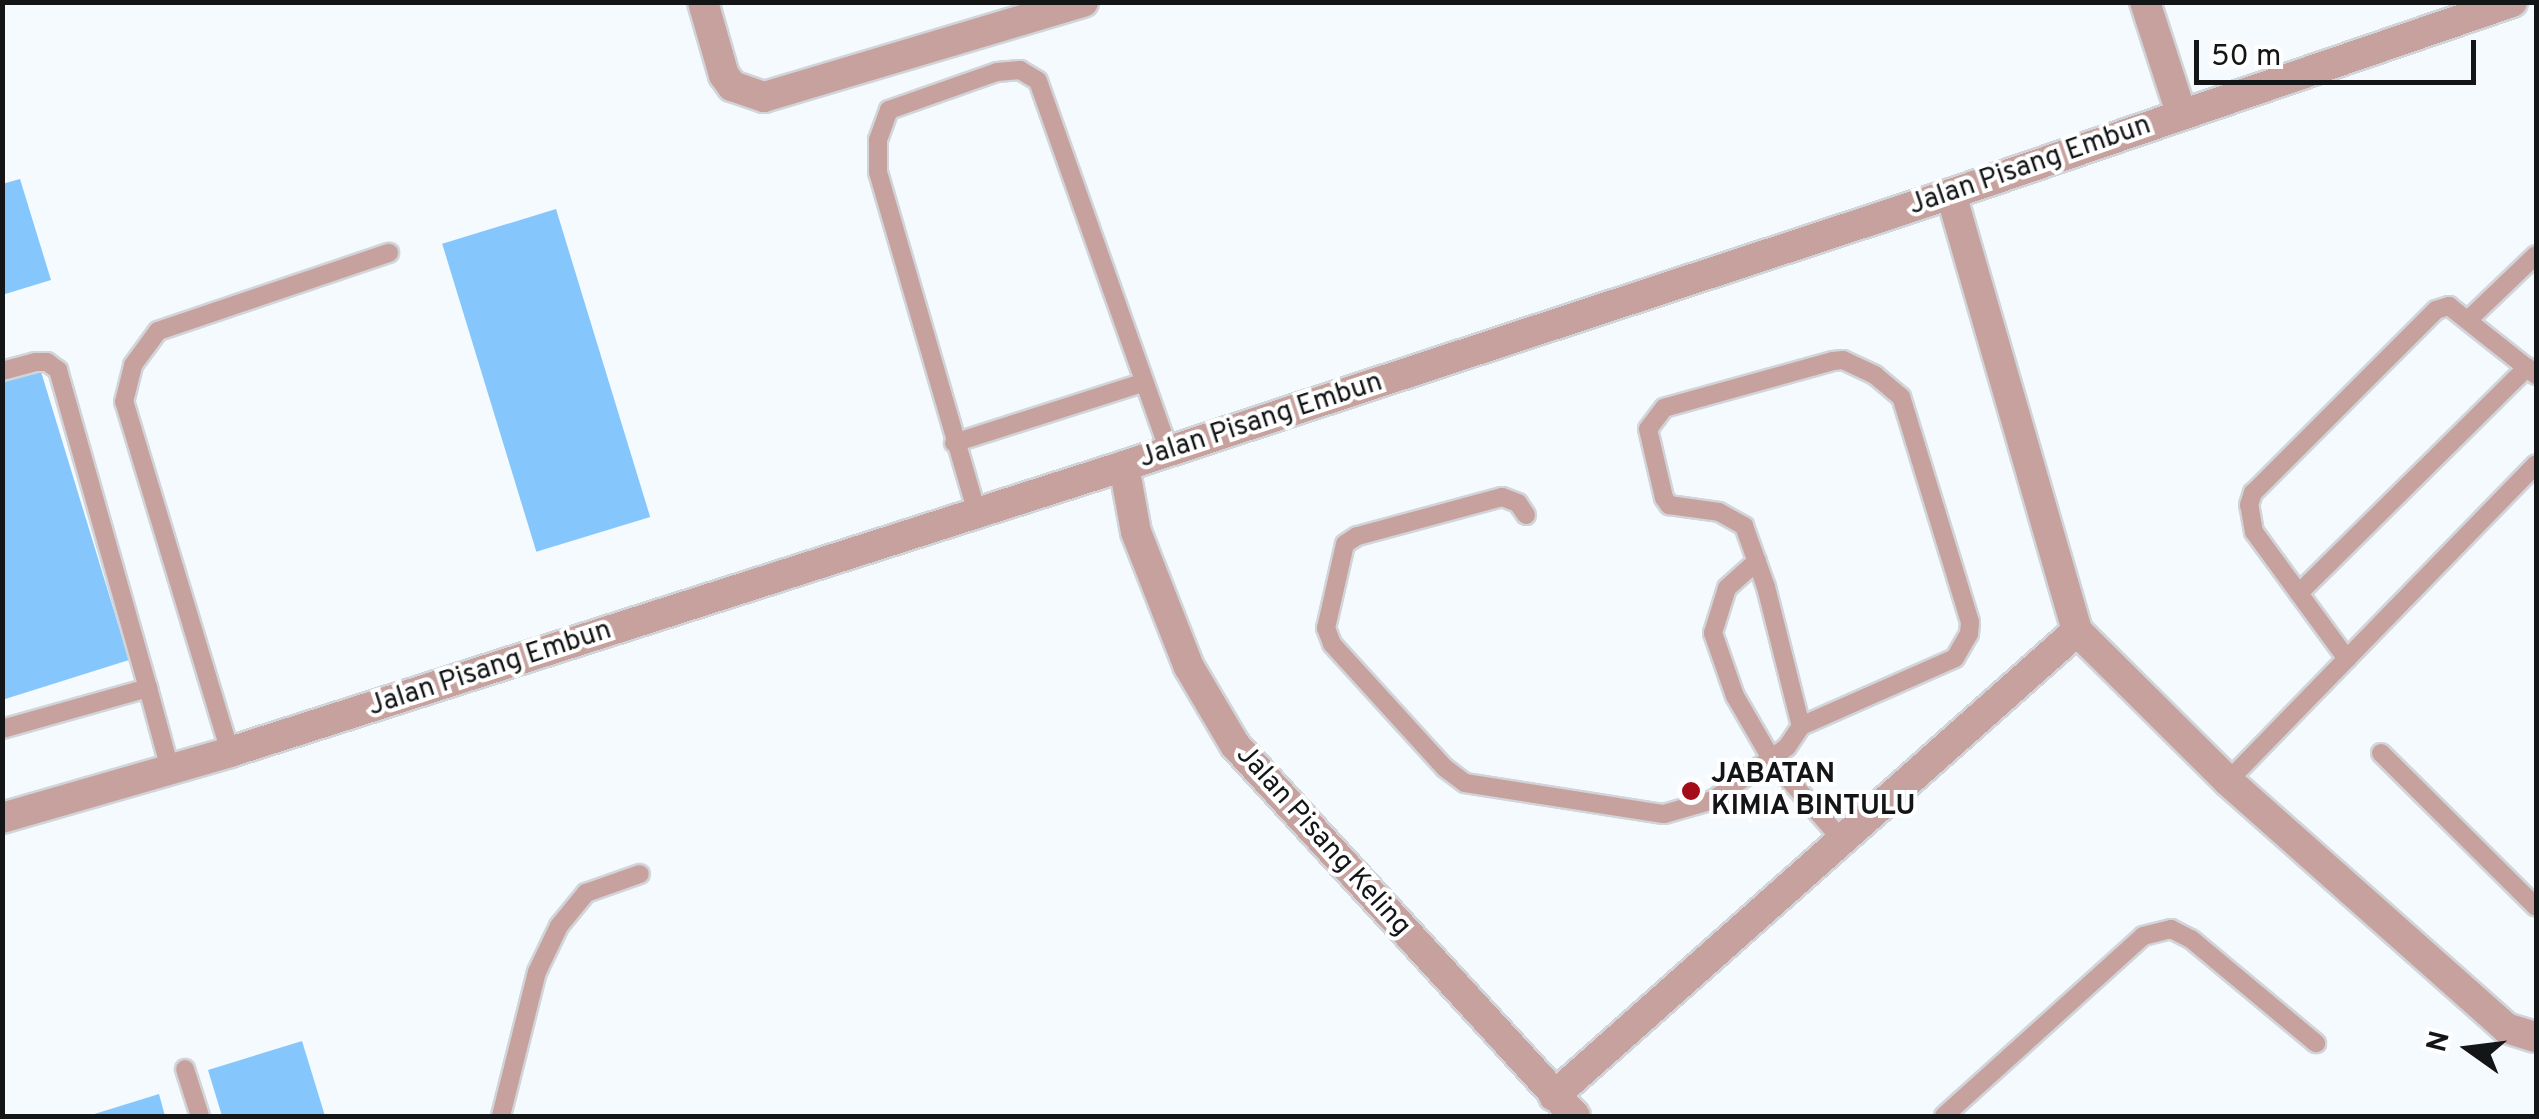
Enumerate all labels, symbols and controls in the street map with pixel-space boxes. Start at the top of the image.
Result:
scale bar [2199,20,2482,82]
text: 50 m [2211,39,2281,76]
street label: Jalan Pisang Embun [1905,109,2155,223]
street label: Jalan Pisang Embun [1135,366,1387,476]
street label: Jalan Pisang Embun [364,614,616,724]
street label: Jalan Pisang Keling [1228,739,1418,943]
place label: JABATAN KIMIA BINTULU [1711,758,1916,824]
marker: JABATAN KIMIA BINTULU [1680,780,1702,802]
north arrow [2419,999,2519,1099]
text: N [2420,1028,2460,1056]

